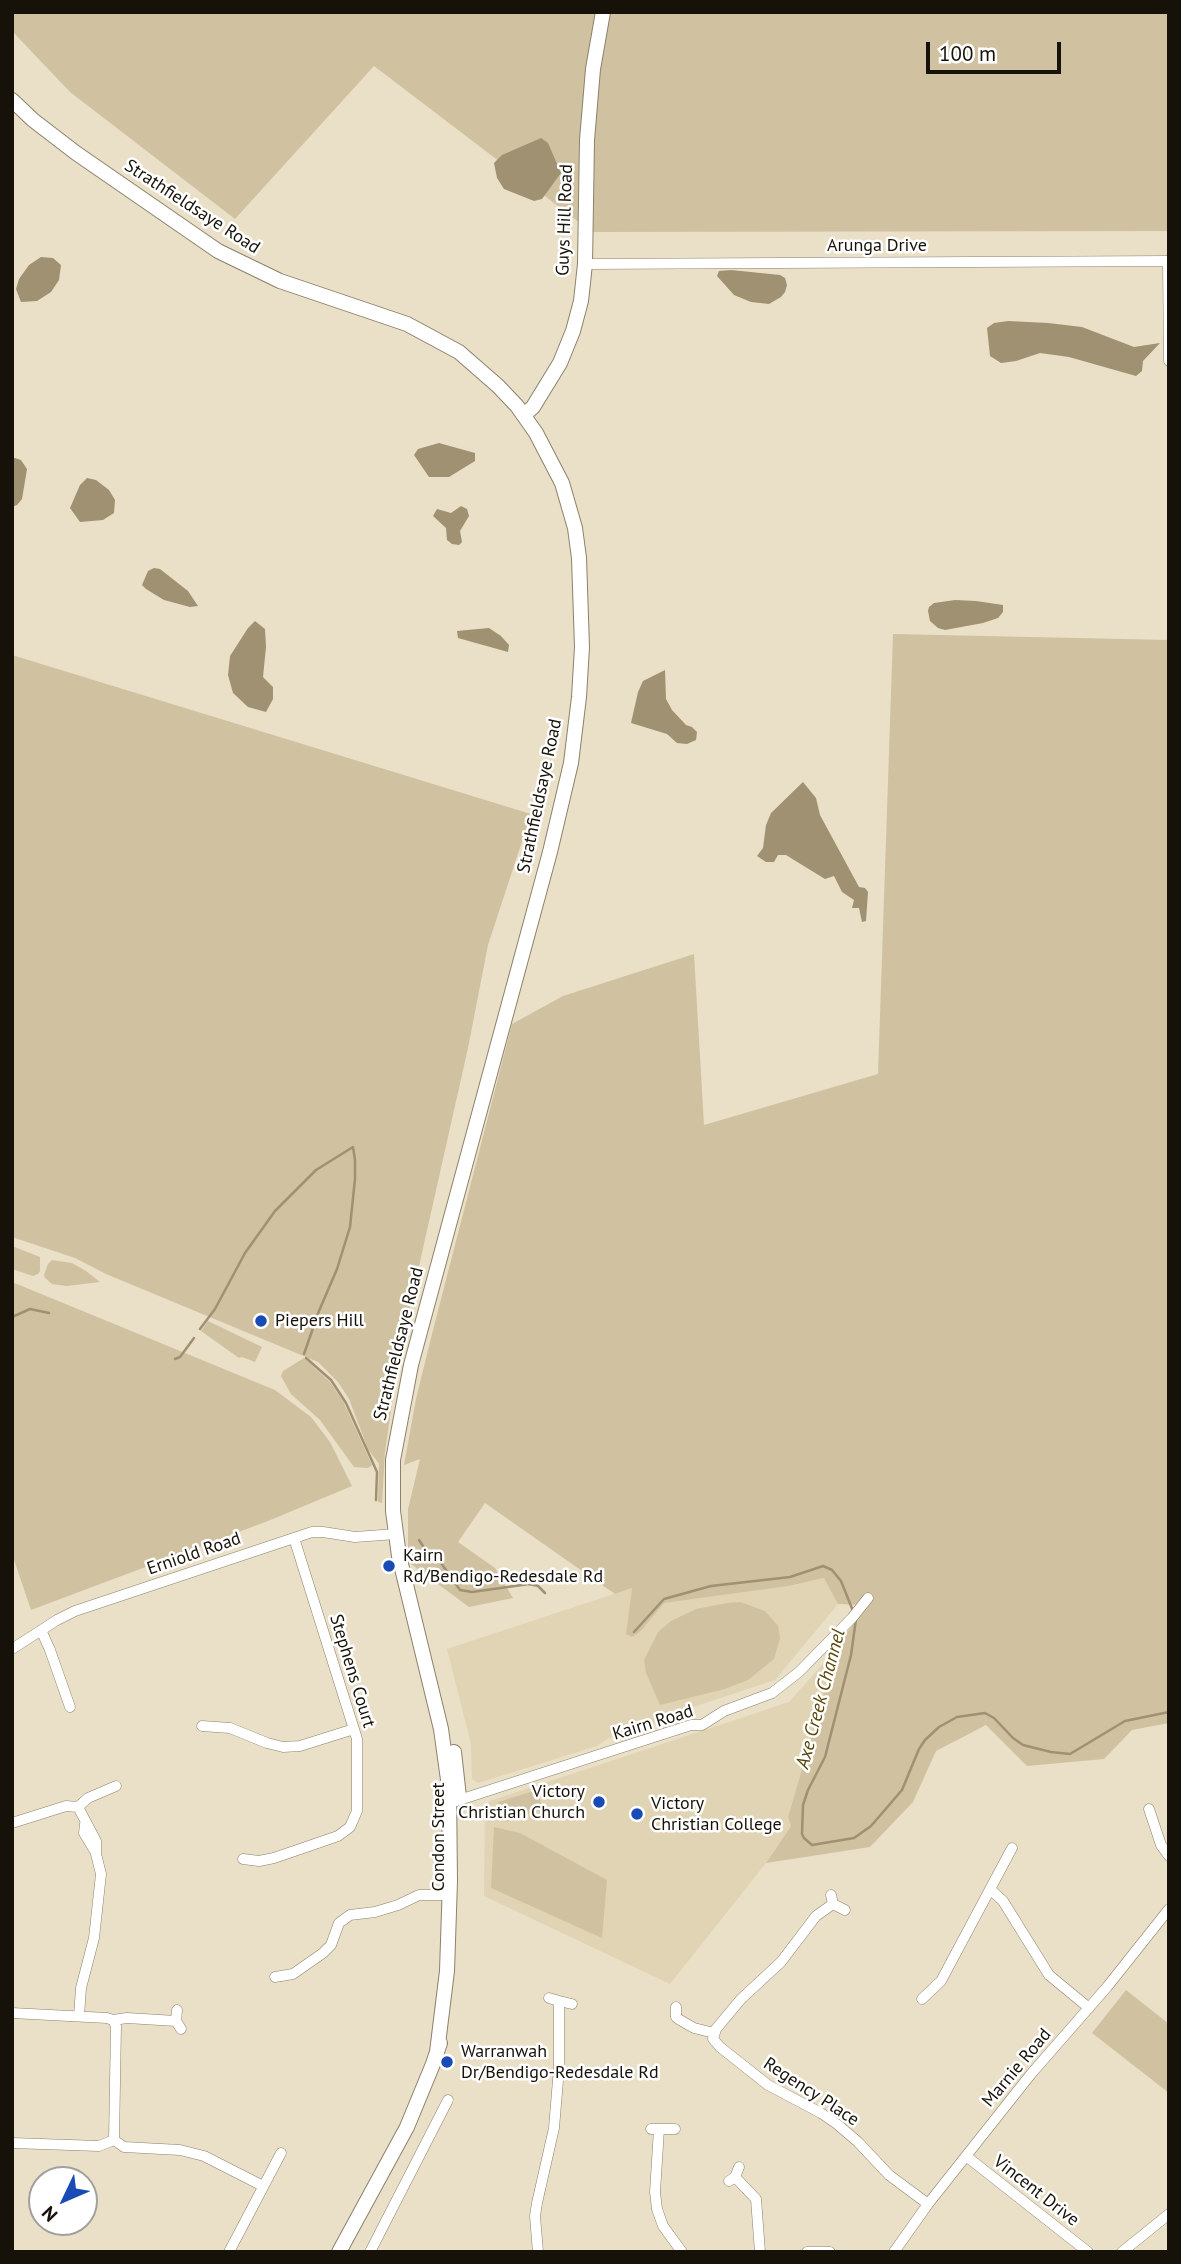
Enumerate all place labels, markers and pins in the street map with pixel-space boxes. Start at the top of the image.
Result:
place label: Piepers Hill [275,1310,364,1332]
marker: Piepers Hill [253,1313,269,1329]
place label: Kairn Rd/Bendigo-Redesdale Rd [403,1545,603,1588]
marker: Kairn Rd/Bendigo-Redesdale Rd [381,1558,397,1574]
place label: Victory Christian Church [458,1781,585,1824]
place label: Victory Christian College [651,1793,782,1836]
marker: Victory Christian Church [591,1794,607,1810]
marker: Victory Christian College [629,1806,645,1822]
place label: Warranwah Dr/Bendigo-Redesdale Rd [461,2041,659,2084]
marker: Warranwah Dr/Bendigo-Redesdale Rd [439,2054,455,2070]

